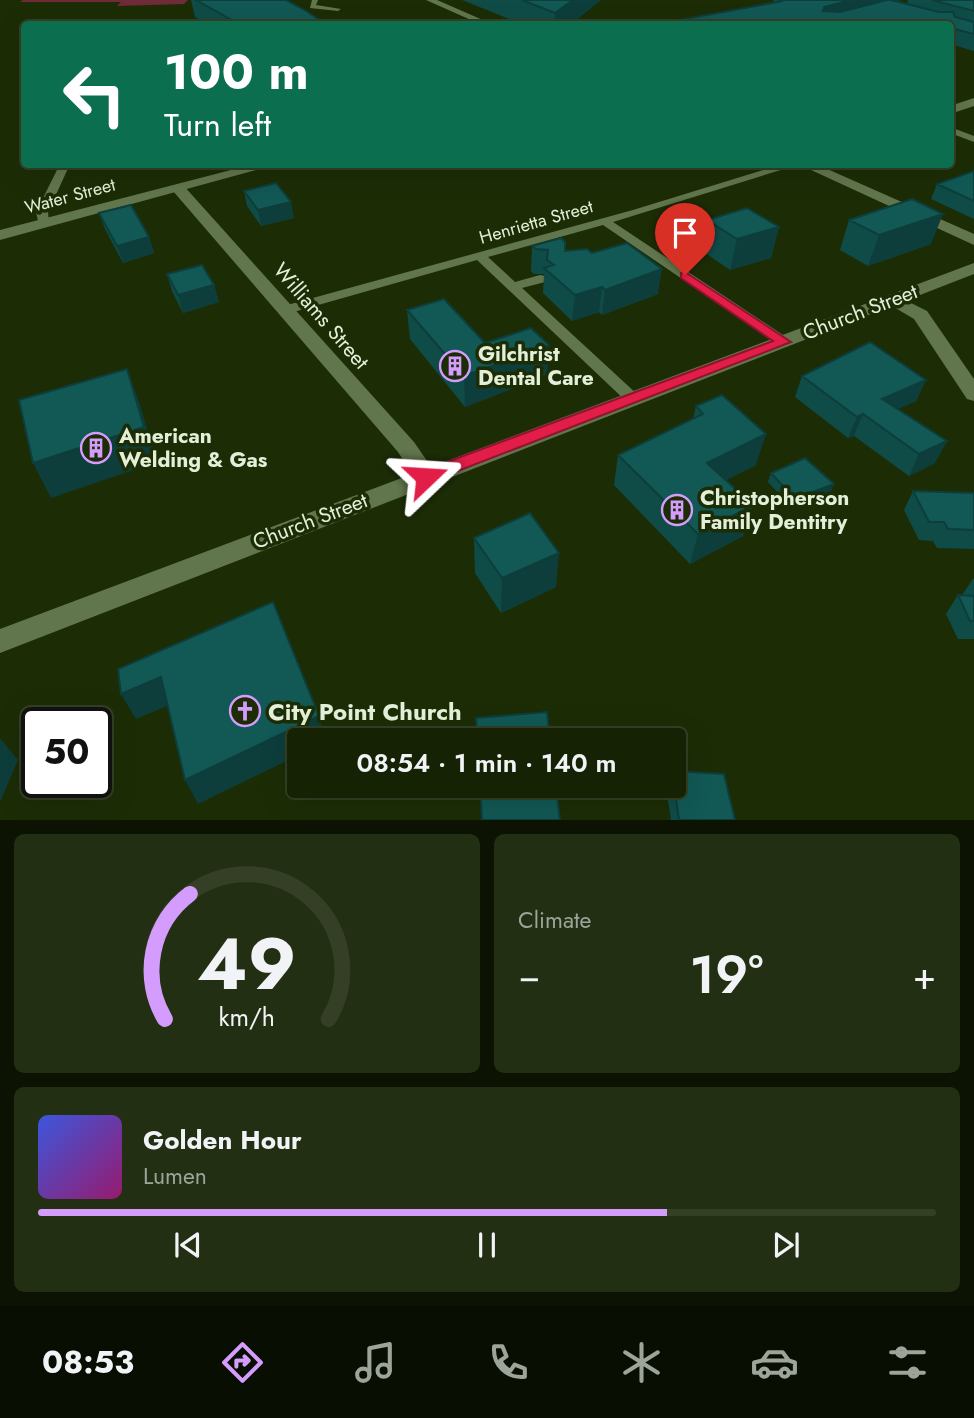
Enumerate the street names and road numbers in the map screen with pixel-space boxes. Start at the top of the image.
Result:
street label: Water Street [22,171,119,221]
street label: Henrietta Street [476,193,597,251]
street label: Williams Street [266,256,376,376]
street label: Church Street [798,276,922,348]
street label: Church Street [248,485,372,557]

